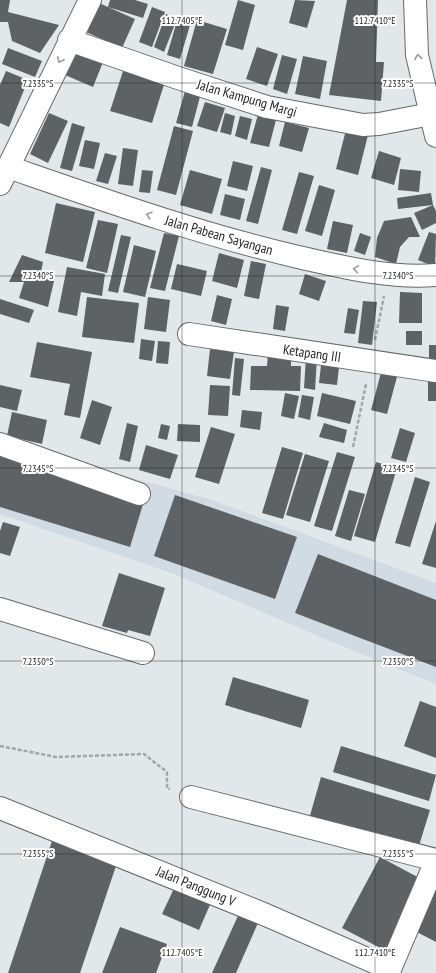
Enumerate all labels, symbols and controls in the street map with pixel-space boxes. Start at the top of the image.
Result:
text: 112.7405°E [162,14,203,27]
text: 112.7410°E [355,14,396,27]
one-way arrow [414,54,423,60]
one-way arrow [57,55,65,63]
street label: Jalan Kampung Margi [194,75,299,121]
text: 7.2335°S [22,77,54,90]
text: 7.2335°S [382,77,414,90]
one-way arrow [146,211,153,219]
street label: Jalan Pabean Sayangan [162,211,275,259]
one-way arrow [353,265,359,274]
text: 7.2340°S [22,269,54,282]
text: 7.2340°S [382,269,414,282]
street label: Ketapang III [282,340,342,366]
text: 7.2345°S [22,462,54,475]
text: 7.2345°S [382,462,414,475]
text: 7.2350°S [22,655,54,668]
text: 7.2350°S [382,655,414,668]
text: 7.2355°S [22,847,54,860]
text: 7.2355°S [382,847,414,860]
street label: Jalan Panggung V [153,862,239,910]
text: 112.7405°E [162,946,203,959]
text: 112.7410°E [355,946,396,959]

